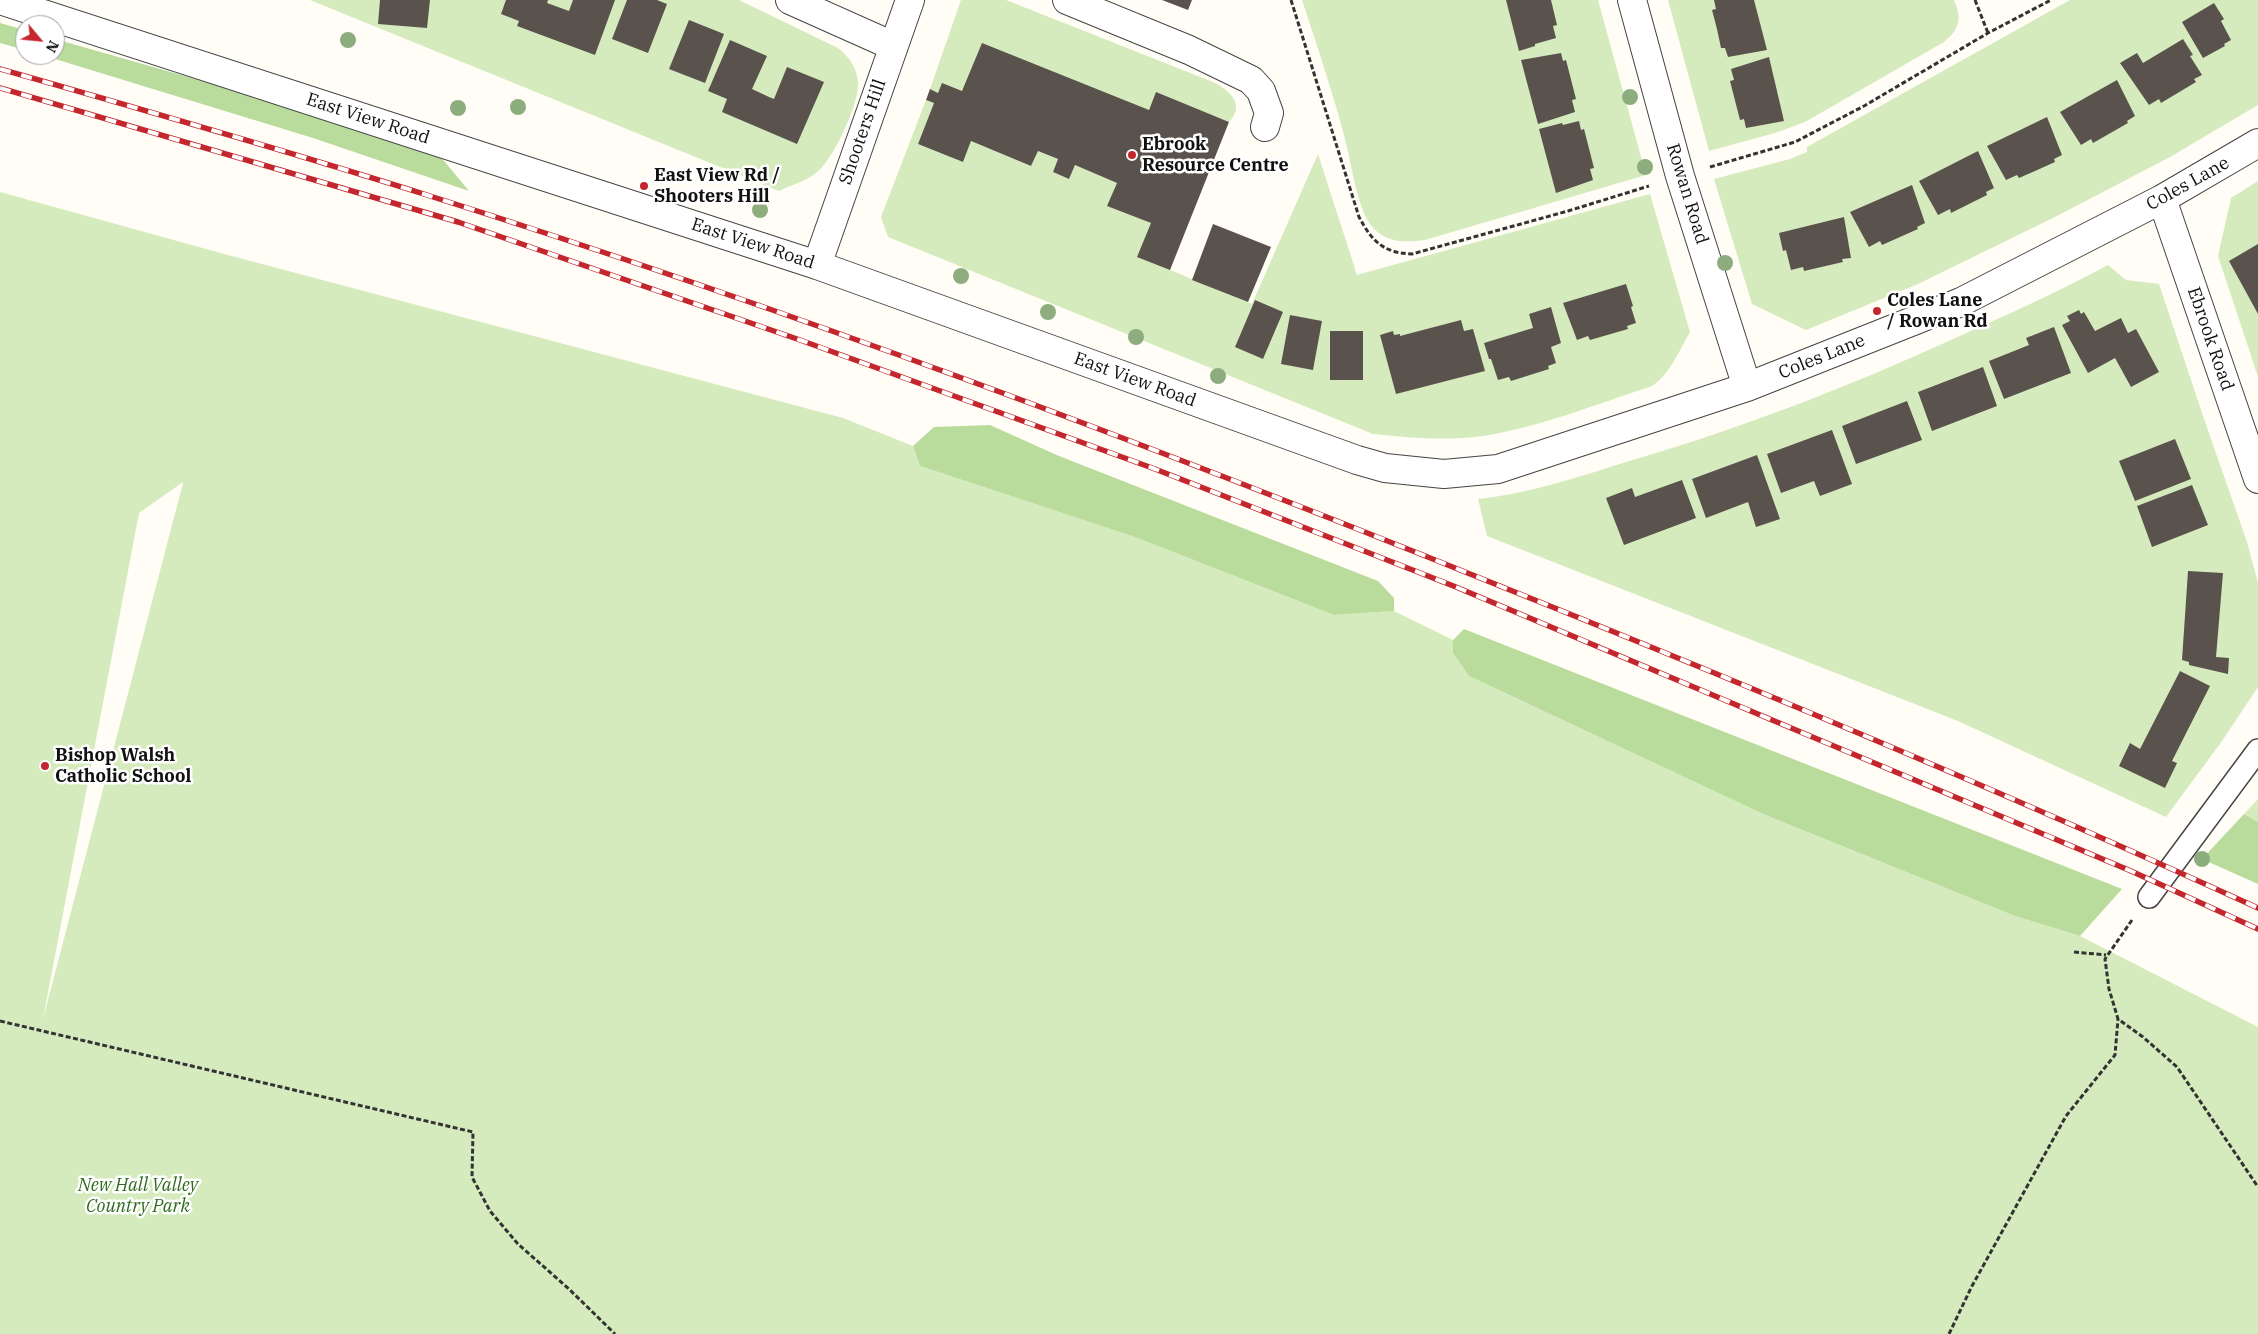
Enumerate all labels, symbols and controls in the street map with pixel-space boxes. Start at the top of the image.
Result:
north arrow [15,15,65,65]
text: N [42,37,63,56]
street label: Shooters Hill [835,77,891,187]
street label: East View Road [304,89,432,149]
place label: Ebrook Resource Centre [1142,134,1289,176]
street label: Rowan Road [1661,141,1713,247]
marker: Ebrook Resource Centre [1126,149,1138,161]
street label: Coles Lane [2143,152,2233,216]
place label: East View Rd / Shooters Hill [654,165,780,208]
marker: East View Rd / Shooters Hill [638,180,650,192]
street label: East View Road [689,214,817,274]
street label: Ebrook Road [2182,284,2238,394]
place label: Coles Lane / Rowan Rd [1887,290,1988,332]
marker: Coles Lane / Rowan Rd [1871,305,1883,317]
street label: Coles Lane [1776,330,1868,384]
street label: East View Road [1071,348,1199,412]
place label: Bishop Walsh Catholic School [55,745,191,788]
marker: Bishop Walsh Catholic School [39,760,51,772]
park label: New Hall Valley Country Park [78,1175,198,1218]

